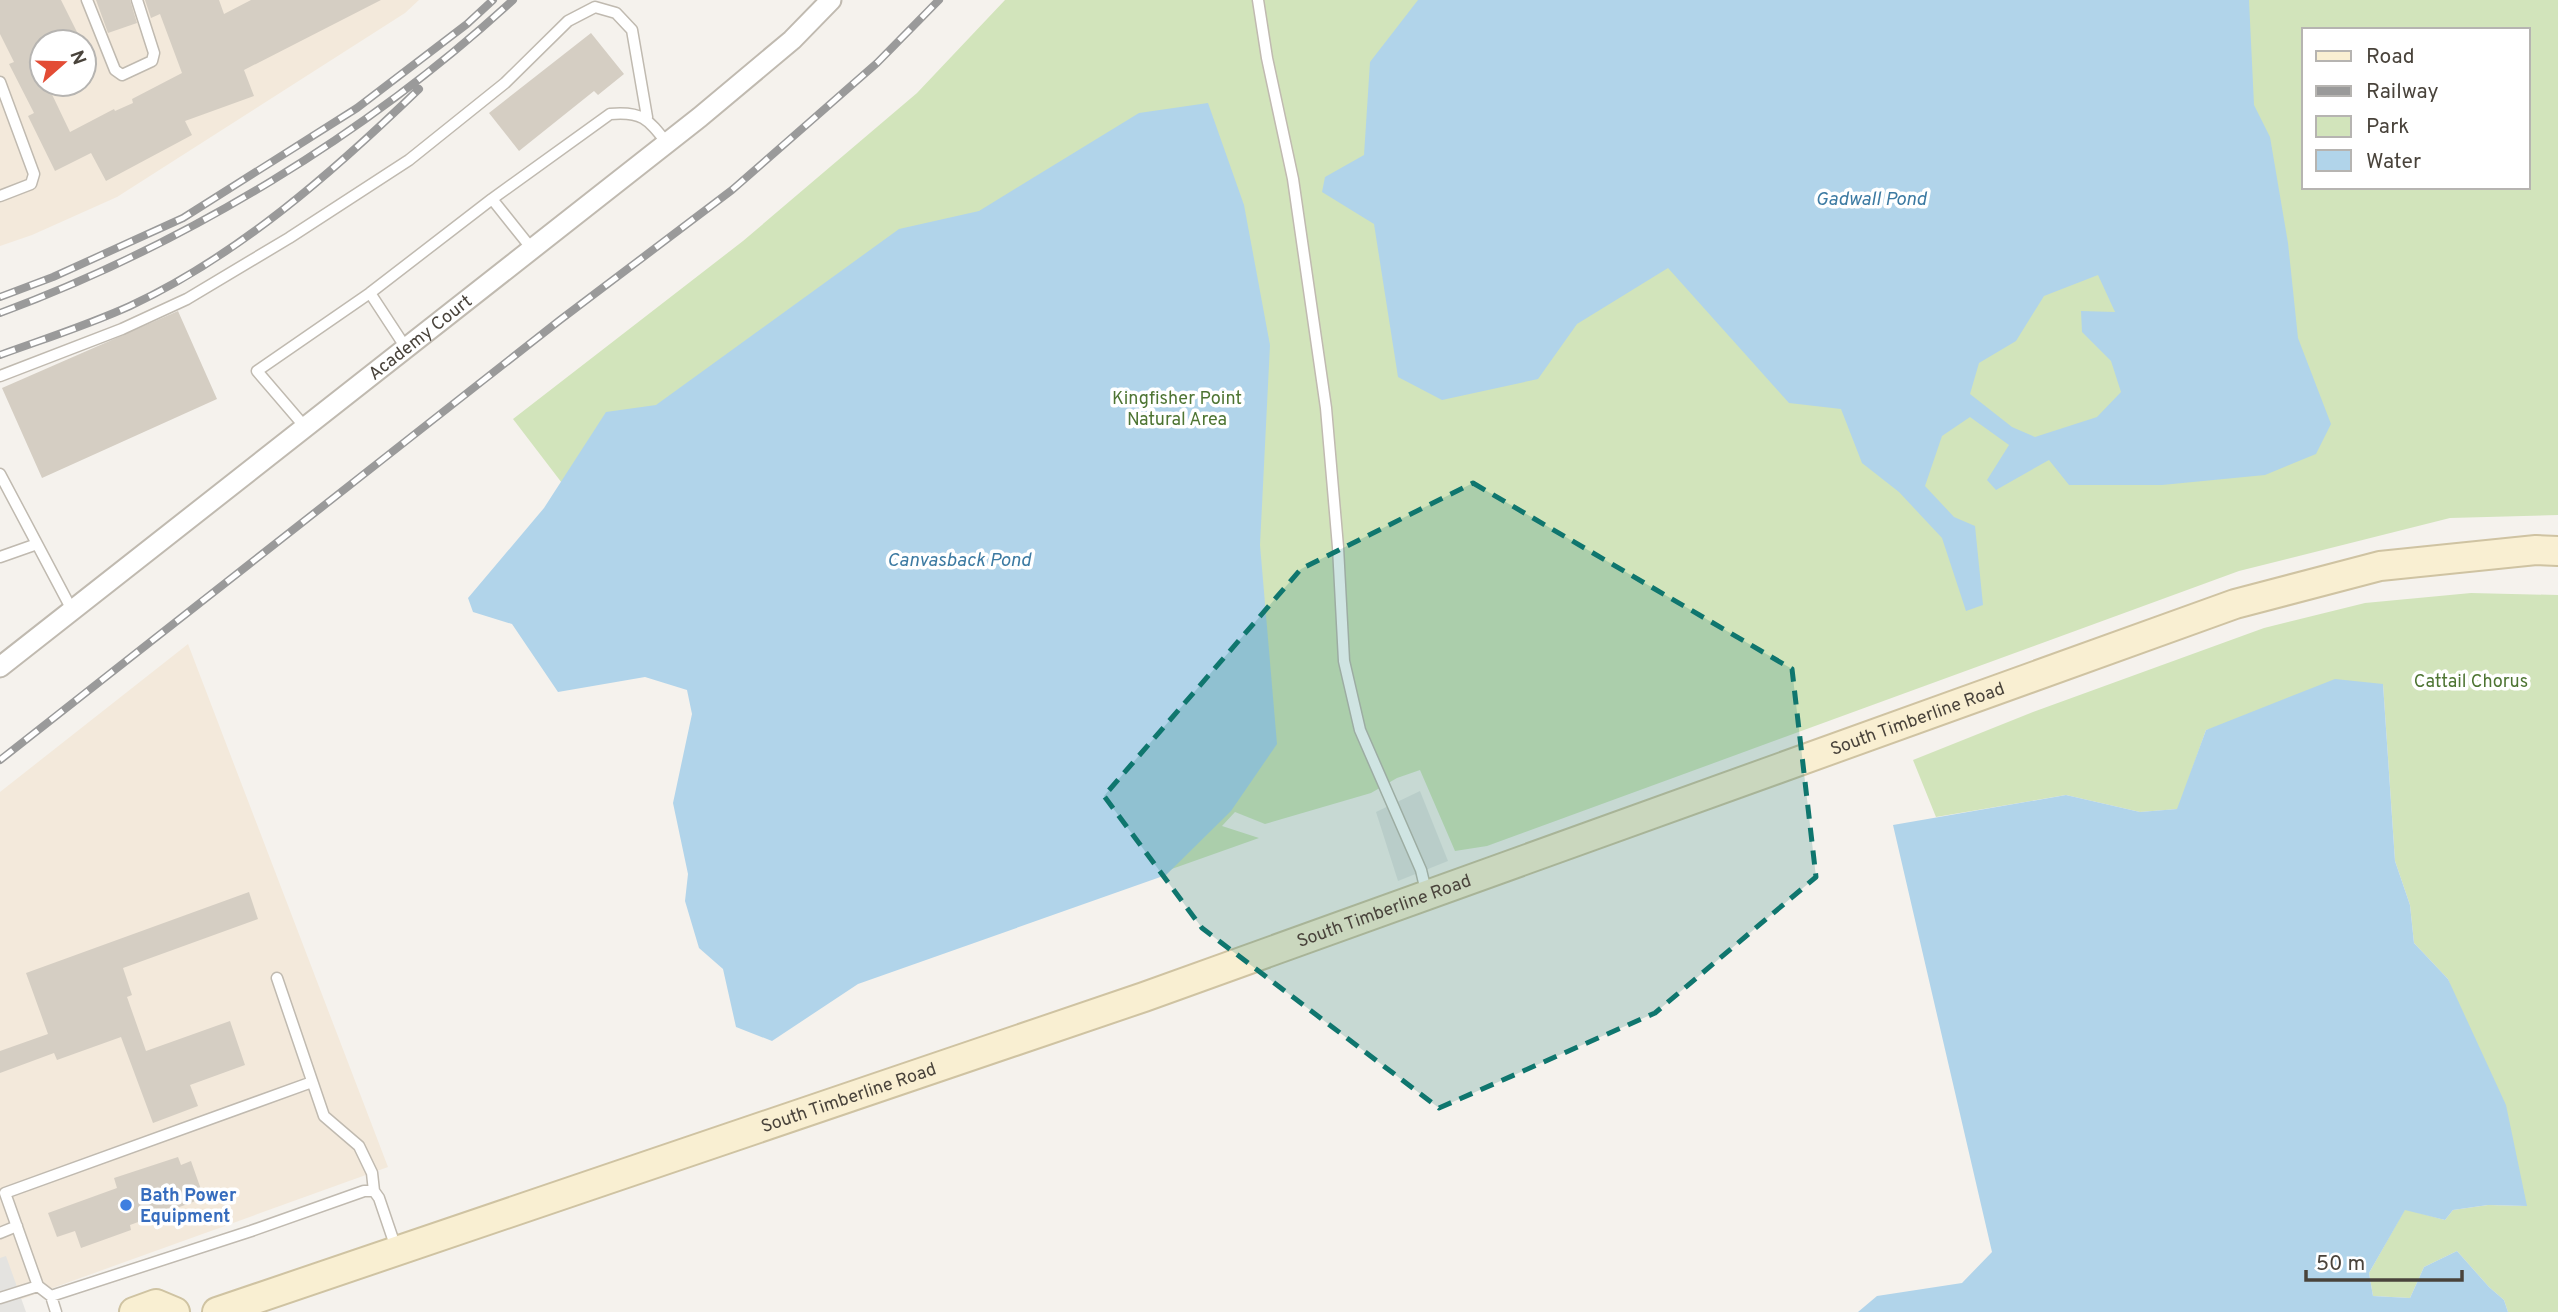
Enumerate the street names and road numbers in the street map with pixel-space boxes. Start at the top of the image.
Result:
street label: Academy Court [364,290,477,386]
street label: South Timberline Road [1828,678,2008,762]
street label: South Timberline Road [1294,870,1475,954]
street label: South Timberline Road [758,1058,940,1139]

